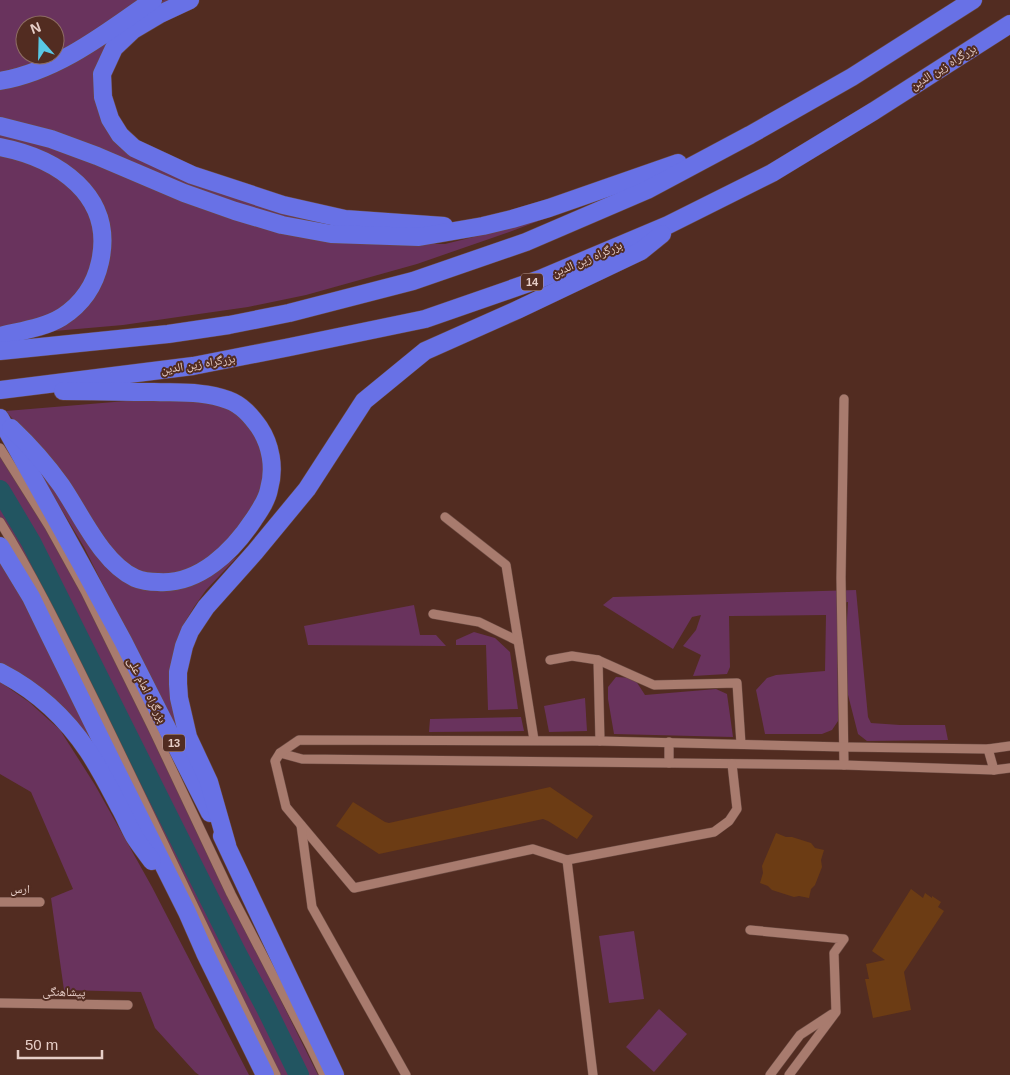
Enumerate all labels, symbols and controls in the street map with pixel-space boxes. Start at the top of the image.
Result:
north arrow [15,15,65,65]
text: N [28,19,43,37]
street label: بزرگراه زین الدین [907,41,979,93]
street label: بزرگراه زین الدین [550,238,624,280]
road number: 14 [521,274,543,290]
street label: بزرگراه زین الدین [160,351,236,377]
street label: بزرگراه امام علی [124,655,169,725]
road number: 13 [163,734,185,751]
street label: ارس [10,882,30,896]
street label: پیشاهنگی [42,985,86,1000]
scale bar [18,1028,101,1060]
text: 50 m [25,1036,58,1053]

